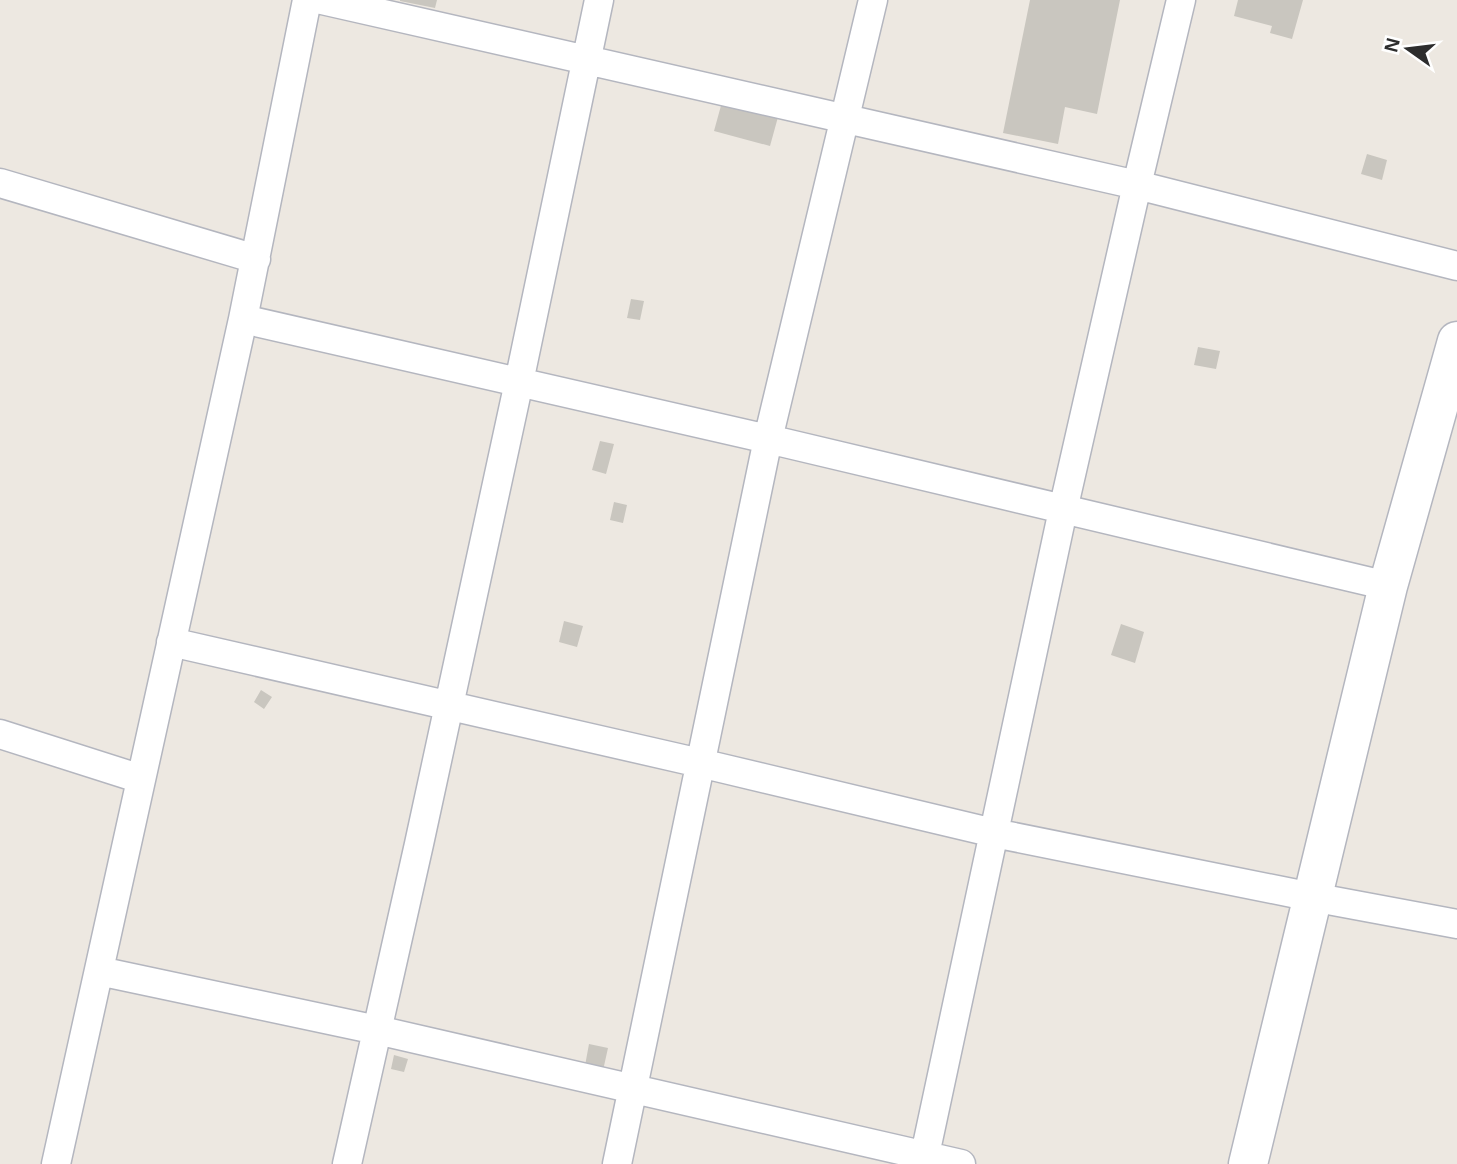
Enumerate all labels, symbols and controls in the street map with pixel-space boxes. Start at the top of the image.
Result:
north arrow [1373,14,1443,84]
text: N [1380,36,1404,54]

